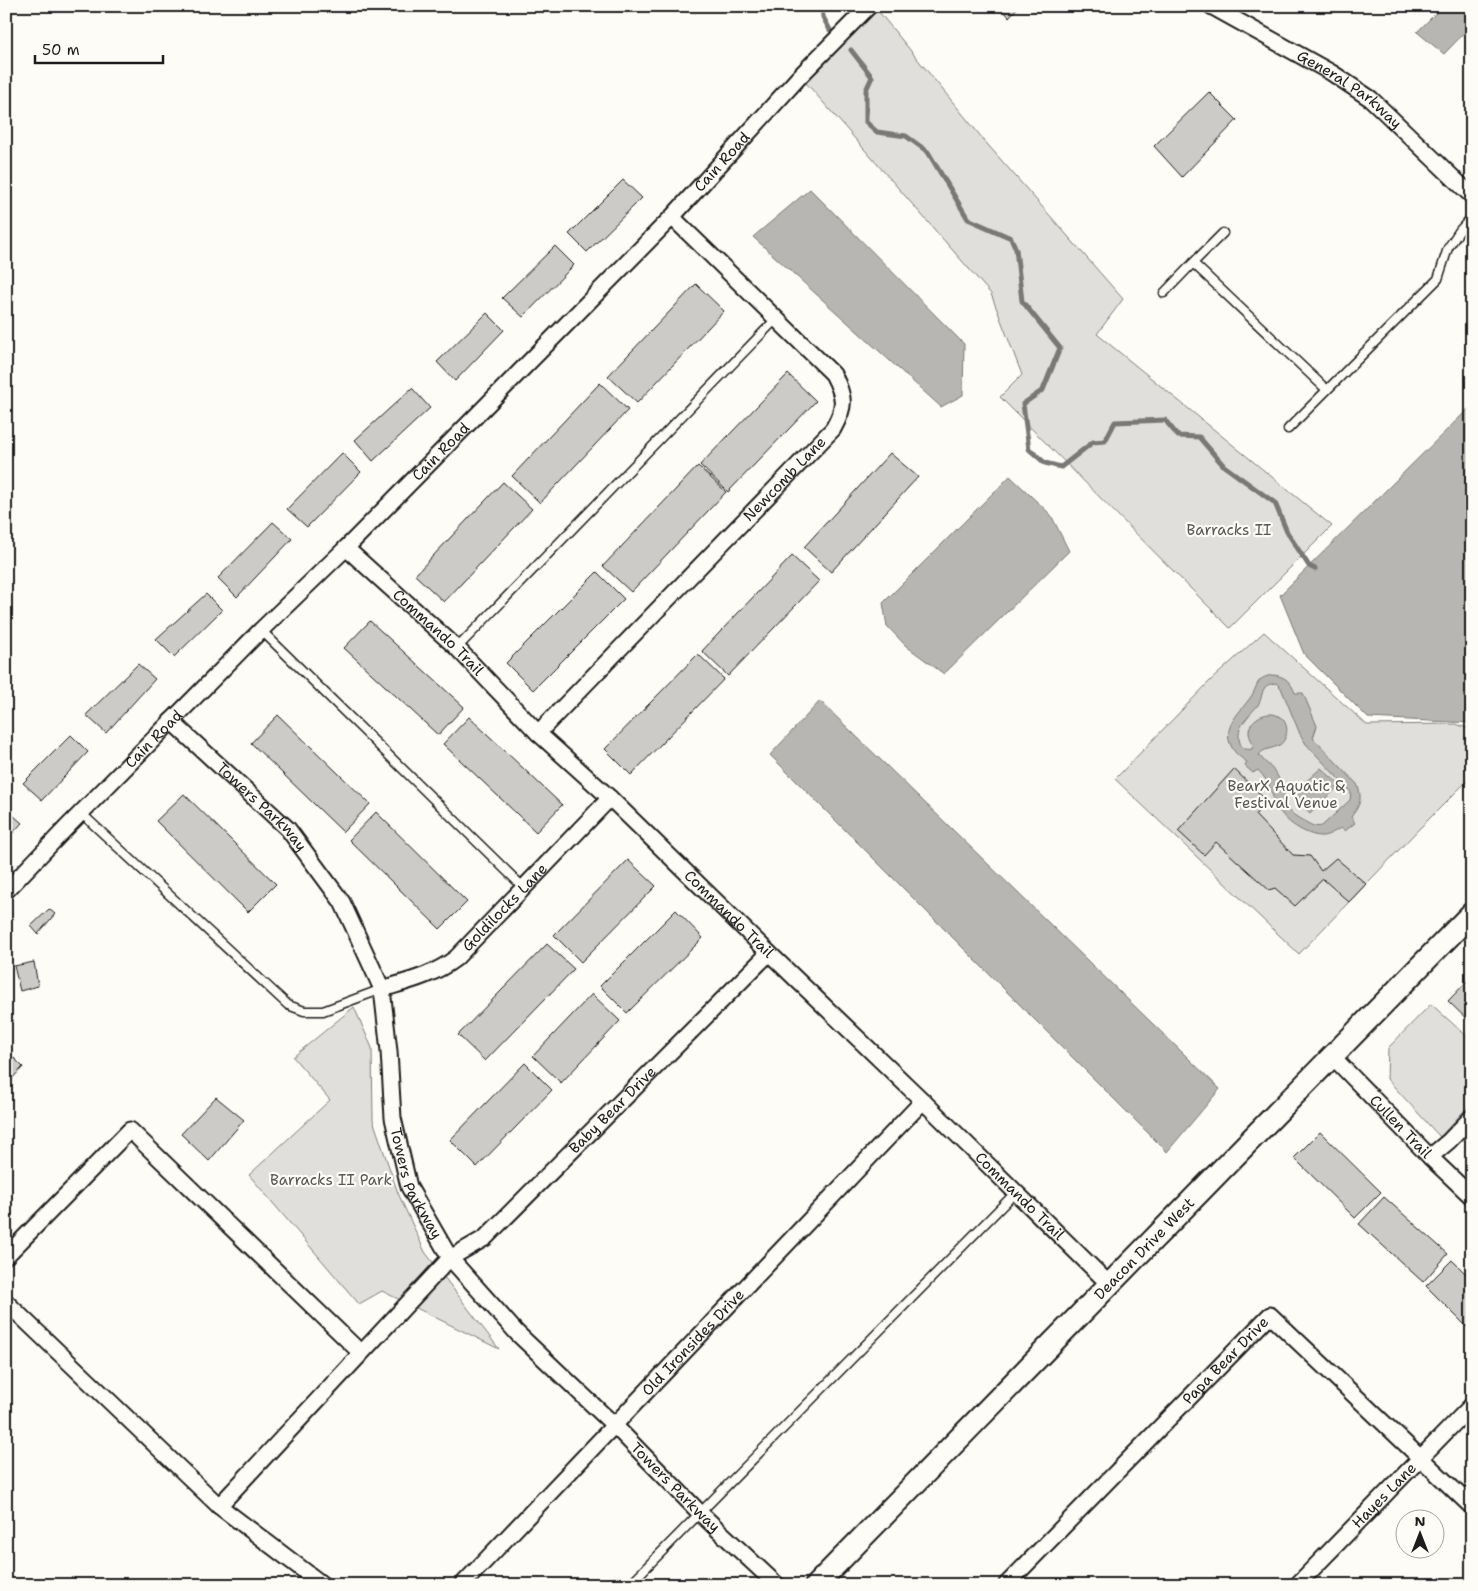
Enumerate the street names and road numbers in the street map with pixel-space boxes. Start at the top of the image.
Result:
street label: General Parkway [1293,46,1406,133]
street label: Cain Road [690,127,755,196]
street label: Cain Road [408,418,474,485]
street label: Newcomb Lane [739,432,830,526]
street label: Commando Trail [388,585,488,680]
street label: Cain Road [121,705,187,772]
street label: Towers Parkway [212,758,311,855]
street label: Goldilocks Lane [458,859,552,956]
street label: Commando Trail [680,866,778,963]
street label: Baby Bear Drive [565,1062,661,1158]
street label: Cullen Trail [1365,1091,1436,1163]
street label: Towers Parkway [386,1126,447,1243]
street label: Commando Trail [971,1148,1069,1245]
street label: Deacon Drive West [1090,1193,1199,1304]
street label: Old Ironsides Drive [637,1285,749,1400]
street label: Papa Bear Drive [1178,1312,1273,1409]
street label: Towers Parkway [626,1438,724,1537]
street label: Hayes Lane [1348,1458,1421,1533]

